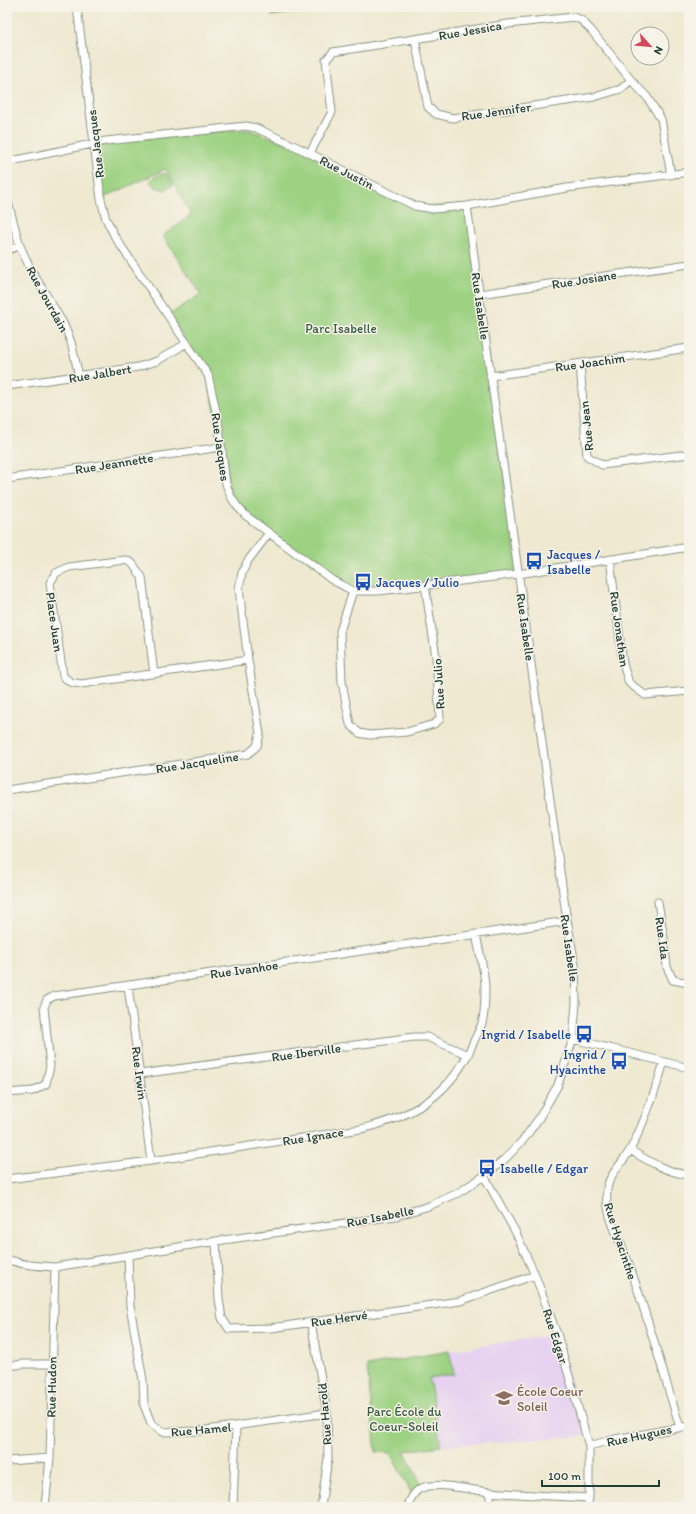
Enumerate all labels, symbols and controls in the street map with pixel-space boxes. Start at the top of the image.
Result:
street label: Rue Jessica [437,17,503,43]
north arrow [630,26,670,66]
text: N [651,44,666,57]
street label: Rue Jennifer [460,99,533,124]
street label: Rue Jacques [84,109,107,179]
street label: Rue Justin [317,152,377,193]
street label: Rue Jourdain [23,264,72,335]
street label: Rue Josiane [551,267,618,292]
street label: Rue Isabelle [468,271,493,341]
park label: Parc Isabelle [305,321,377,336]
street label: Rue Joachim [554,350,626,375]
street label: Rue Jalbert [68,361,133,386]
street label: Rue Jean [576,399,597,452]
street label: Rue Jacques [208,412,233,482]
street label: Rue Jeannette [74,450,154,477]
place label: Jacques / Isabelle [547,547,601,577]
bus stop icon: Jacques / Isabelle [524,551,544,571]
bus stop icon: Jacques / Julio [353,572,373,592]
place label: Jacques / Julio [376,575,460,590]
street label: Rue Jonathan [607,590,632,669]
street label: Place Juan [43,591,66,654]
street label: Rue Isabelle [513,592,538,662]
street label: Rue Julio [429,658,448,710]
street label: Rue Jacqueline [155,749,239,776]
street label: Rue Isabelle [557,913,582,983]
street label: Rue Ida [652,916,673,961]
street label: Rue Ivanhoe [209,957,279,982]
bus stop icon: Ingrid / Isabelle [574,1024,594,1044]
place label: Ingrid / Isabelle [481,1027,571,1042]
street label: Rue Iberville [270,1040,342,1065]
street label: Rue Irwin [129,1046,150,1101]
place label: Ingrid / Hyacinthe [550,1047,607,1077]
bus stop icon: Ingrid / Hyacinthe [609,1051,629,1071]
street label: Rue Ignace [281,1124,345,1149]
bus stop icon: Isabelle / Edgar [477,1158,497,1178]
place label: Isabelle / Edgar [500,1161,589,1176]
street label: Rue Hyacinthe [601,1201,640,1282]
street label: Rue Isabelle [345,1203,415,1230]
street label: Rue Hervé [310,1307,368,1330]
street label: Rue Edgar [540,1307,572,1366]
street label: Rue Hudon [43,1356,60,1418]
street label: Rue Harold [314,1382,335,1446]
place label: École Coeur Soleil [517,1384,584,1414]
school or university icon: École Coeur Soleil [494,1388,514,1408]
park label: Parc École du Coeur-Soleil [367,1404,441,1434]
street label: Rue Hamel [170,1419,232,1440]
street label: Rue Hugues [605,1421,673,1450]
scale bar [542,1462,659,1488]
text: 100 m [548,1469,581,1483]

